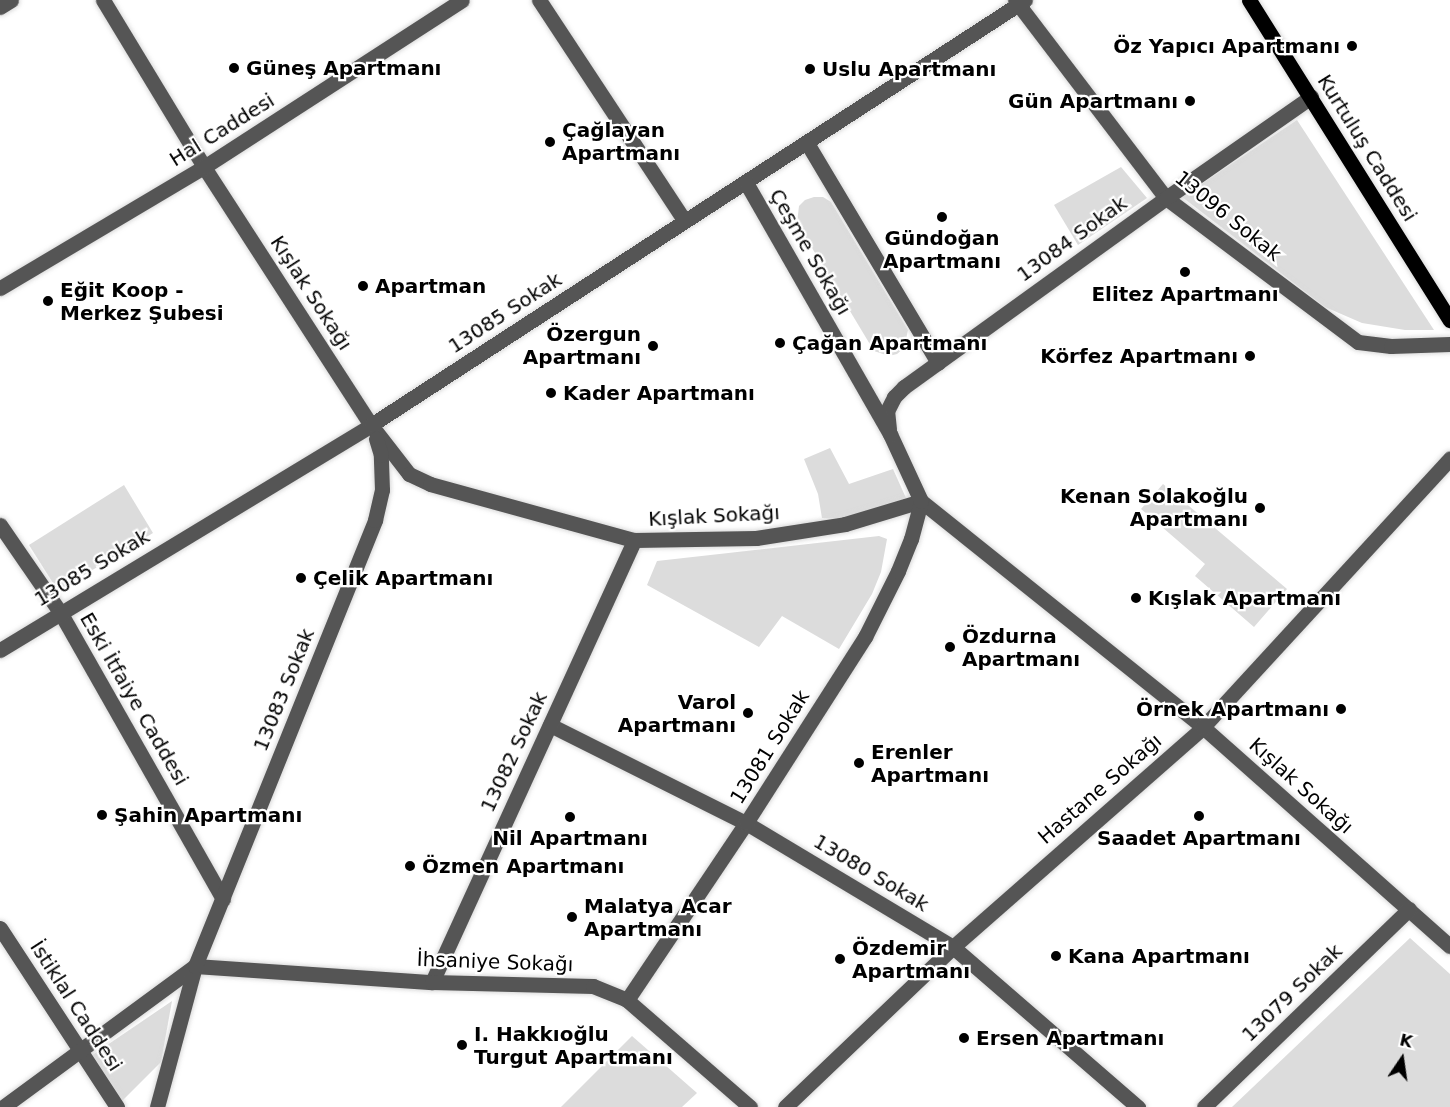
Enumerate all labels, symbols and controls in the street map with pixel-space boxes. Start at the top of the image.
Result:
place label: Öz Yapıcı Apartmanı [1113,34,1340,58]
marker: Öz Yapıcı Apartmanı [1345,39,1359,53]
place label: Güneş Apartmanı [246,56,441,80]
place label: Uslu Apartmanı [822,57,996,81]
marker: Güneş Apartmanı [227,61,241,75]
marker: Uslu Apartmanı [803,62,817,76]
street label: Kurtuluş Caddesi [1312,70,1422,226]
street label: Hal Caddesi [165,88,279,172]
place label: Gün Apartmanı [1008,89,1178,113]
marker: Gün Apartmanı [1183,94,1197,108]
place label: Çağlayan Apartmanı [562,118,680,165]
marker: Çağlayan Apartmanı [543,135,557,149]
street label: 13096 Sokak [1170,166,1286,266]
street label: Çeşme Sokağı [764,185,856,319]
street label: 13084 Sokak [1012,191,1132,287]
marker: Gündoğan Apartmanı [935,210,949,224]
place label: Gündoğan Apartmanı [883,226,1001,273]
street label: Kışlak Sokağı [265,231,357,355]
marker: Elitez Apartmanı [1178,265,1192,279]
street label: 13085 Sokak [444,268,566,358]
place label: Apartman [375,274,486,298]
place label: Eğit Koop - Merkez Şubesi [60,278,224,325]
marker: Apartman [356,279,370,293]
place label: Elitez Apartmanı [1091,282,1279,306]
marker: Eğit Koop - Merkez Şubesi [41,294,55,308]
place label: Özergun Apartmanı [523,322,641,369]
place label: Çağan Apartmanı [792,331,987,355]
marker: Çağan Apartmanı [773,336,787,350]
marker: Özergun Apartmanı [646,339,660,353]
place label: Körfez Apartmanı [1040,344,1238,368]
marker: Körfez Apartmanı [1243,349,1257,363]
place label: Kader Apartmanı [563,381,755,405]
marker: Kader Apartmanı [544,386,558,400]
place label: Kenan Solakoğlu Apartmanı [1060,484,1248,531]
street label: Kışlak Sokağı [648,501,780,531]
marker: Kenan Solakoğlu Apartmanı [1253,501,1267,515]
street label: 13085 Sokak [30,524,154,612]
place label: Çelik Apartmanı [313,566,493,590]
marker: Çelik Apartmanı [294,571,308,585]
place label: Kışlak Apartmanı [1148,586,1341,610]
marker: Kışlak Apartmanı [1129,591,1143,605]
street label: Eski İtfaiye Caddesi [75,608,193,790]
place label: Özdurna Apartmanı [962,624,1080,671]
street label: 13083 Sokak [249,625,319,755]
marker: Özdurna Apartmanı [943,640,957,654]
street label: 13081 Sokak [725,686,815,808]
street label: 13082 Sokak [476,688,552,816]
place label: Varol Apartmanı [618,690,736,737]
place label: Örnek Apartmanı [1136,697,1329,721]
marker: Örnek Apartmanı [1334,702,1348,716]
marker: Varol Apartmanı [741,706,755,720]
street label: Hastane Sokağı [1033,729,1167,849]
street label: Kışlak Sokağı [1244,733,1358,839]
place label: Erenler Apartmanı [871,740,989,787]
marker: Erenler Apartmanı [852,756,866,770]
place label: Şahin Apartmanı [114,803,302,827]
marker: Şahin Apartmanı [95,808,109,822]
marker: Saadet Apartmanı [1192,809,1206,823]
marker: Nil Apartmanı [563,810,577,824]
place label: Nil Apartmanı [492,826,648,850]
place label: Saadet Apartmanı [1097,826,1301,850]
street label: 13080 Sokak [809,829,933,917]
place label: Özmen Apartmanı [422,854,624,878]
marker: Özmen Apartmanı [403,859,417,873]
place label: Malatya Acar Apartmanı [584,894,732,941]
marker: Malatya Acar Apartmanı [565,910,579,924]
street label: İstiklal Caddesi [25,936,127,1076]
place label: Özdemir Apartmanı [852,936,970,983]
street label: 13079 Sokak [1237,939,1347,1047]
place label: Kana Apartmanı [1068,944,1250,968]
street label: İhsaniye Sokağı [416,947,574,977]
marker: Kana Apartmanı [1049,949,1063,963]
marker: Özdemir Apartmanı [833,952,847,966]
place label: I. Hakkıoğlu Turgut Apartmanı [474,1022,673,1069]
place label: Ersen Apartmanı [976,1026,1164,1050]
north arrow [1372,1029,1432,1089]
text: K [1398,1030,1414,1052]
marker: Ersen Apartmanı [957,1031,971,1045]
marker: I. Hakkıoğlu Turgut Apartmanı [455,1038,469,1052]

